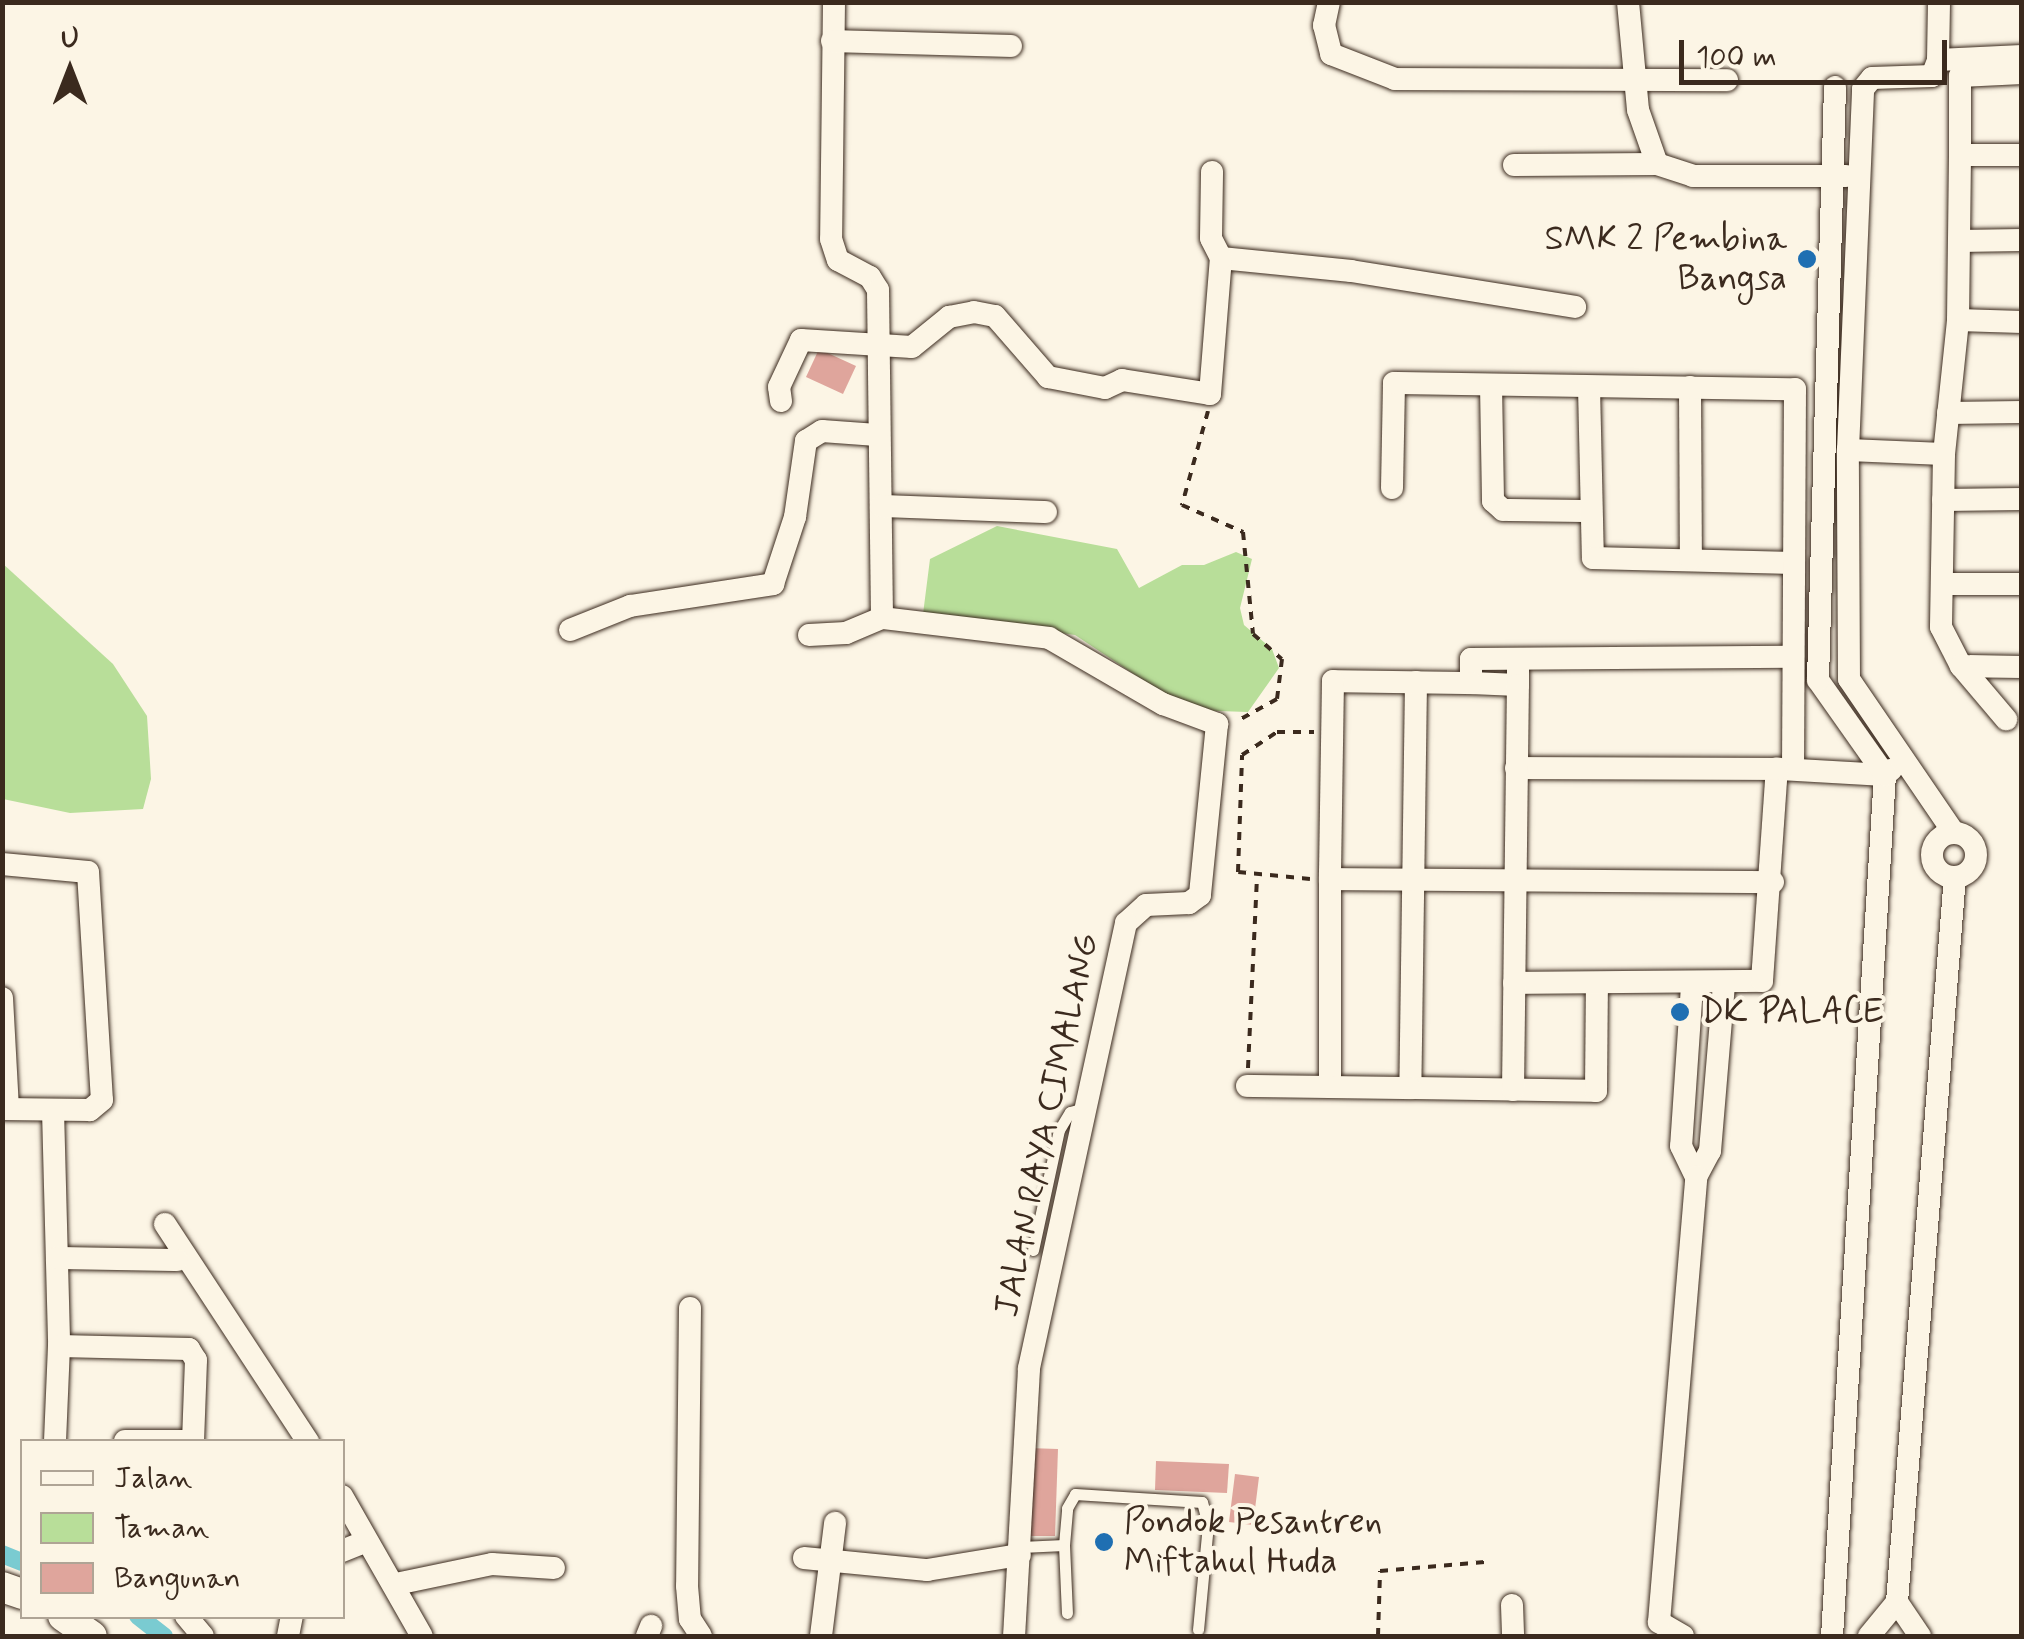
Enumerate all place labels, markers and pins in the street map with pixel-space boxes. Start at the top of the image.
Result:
place label: SMK 2 Pembina Bangsa [1544,218,1787,300]
marker: SMK 2 Pembina Bangsa [1796,248,1818,270]
place label: DK PALACE [1700,991,1880,1033]
marker: DK PALACE [1669,1001,1691,1023]
place label: Pondok Pesantren Miftahul Huda [1124,1501,1406,1583]
marker: Pondok Pesantren Miftahul Huda [1093,1531,1115,1553]

